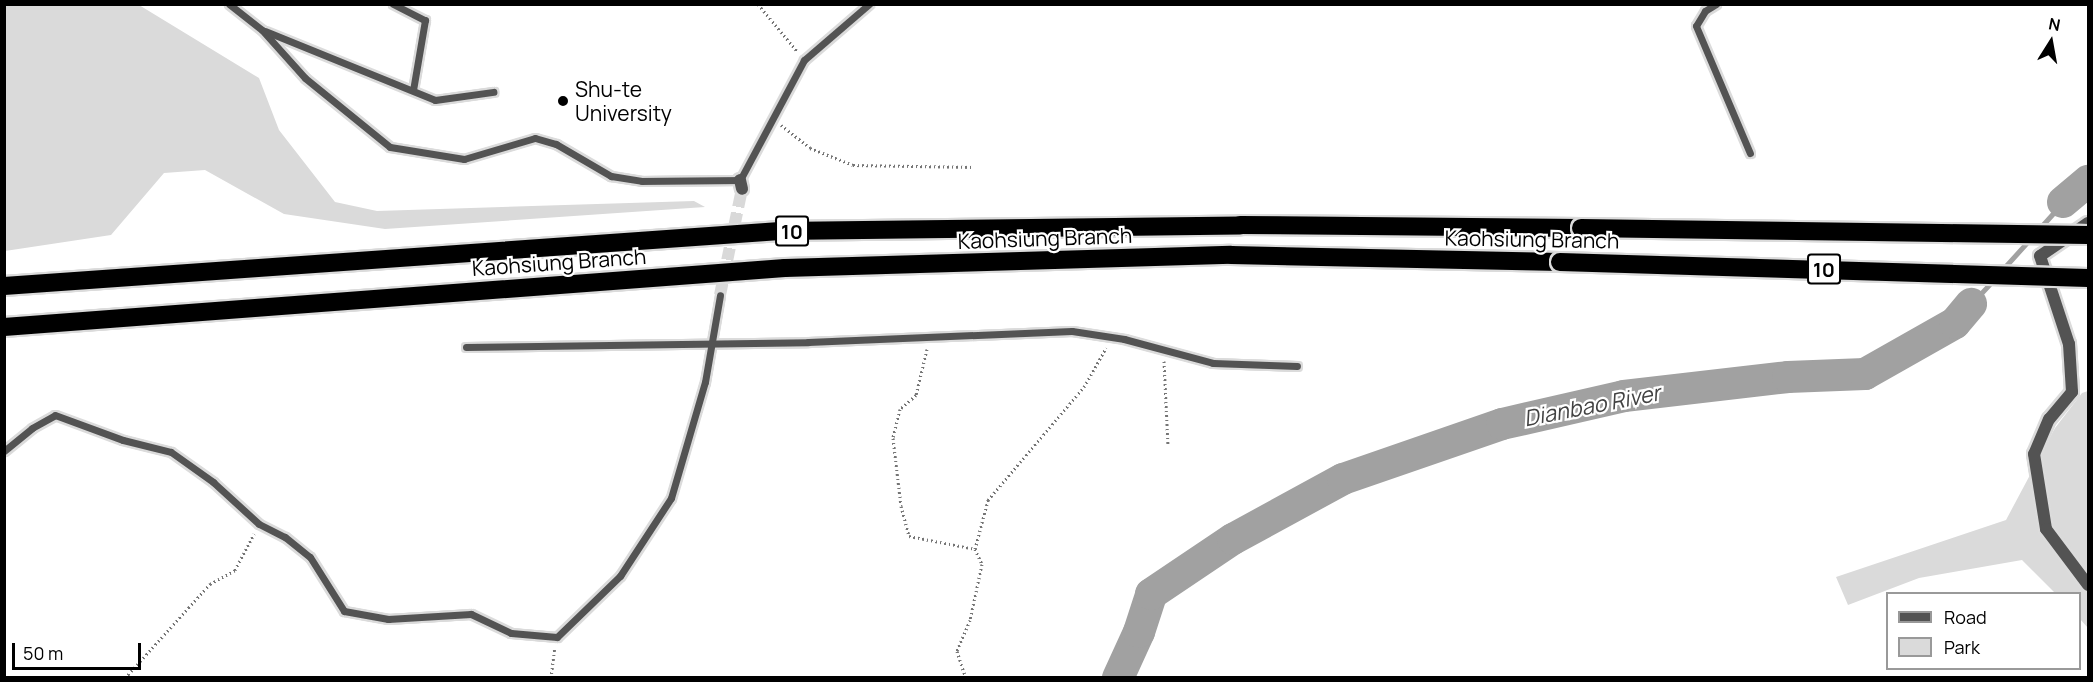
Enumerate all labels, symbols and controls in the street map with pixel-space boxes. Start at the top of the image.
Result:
north arrow [2021,12,2081,72]
text: N [2047,12,2062,36]
place label: Shu-te University [575,76,672,126]
marker: Shu-te University [556,94,570,108]
road number: 10 [774,214,810,248]
street label: Kaohsiung Branch [957,222,1133,254]
street label: Kaohsiung Branch [1444,225,1620,253]
street label: Kaohsiung Branch [471,243,647,281]
road number: 10 [1806,252,1842,286]
water label: Dianbao River [1522,380,1662,432]
legend [1886,592,2081,670]
text: Road [1944,605,1987,629]
scale bar [15,631,144,669]
text: Park [1944,635,1980,659]
text: 50 m [23,641,63,665]

